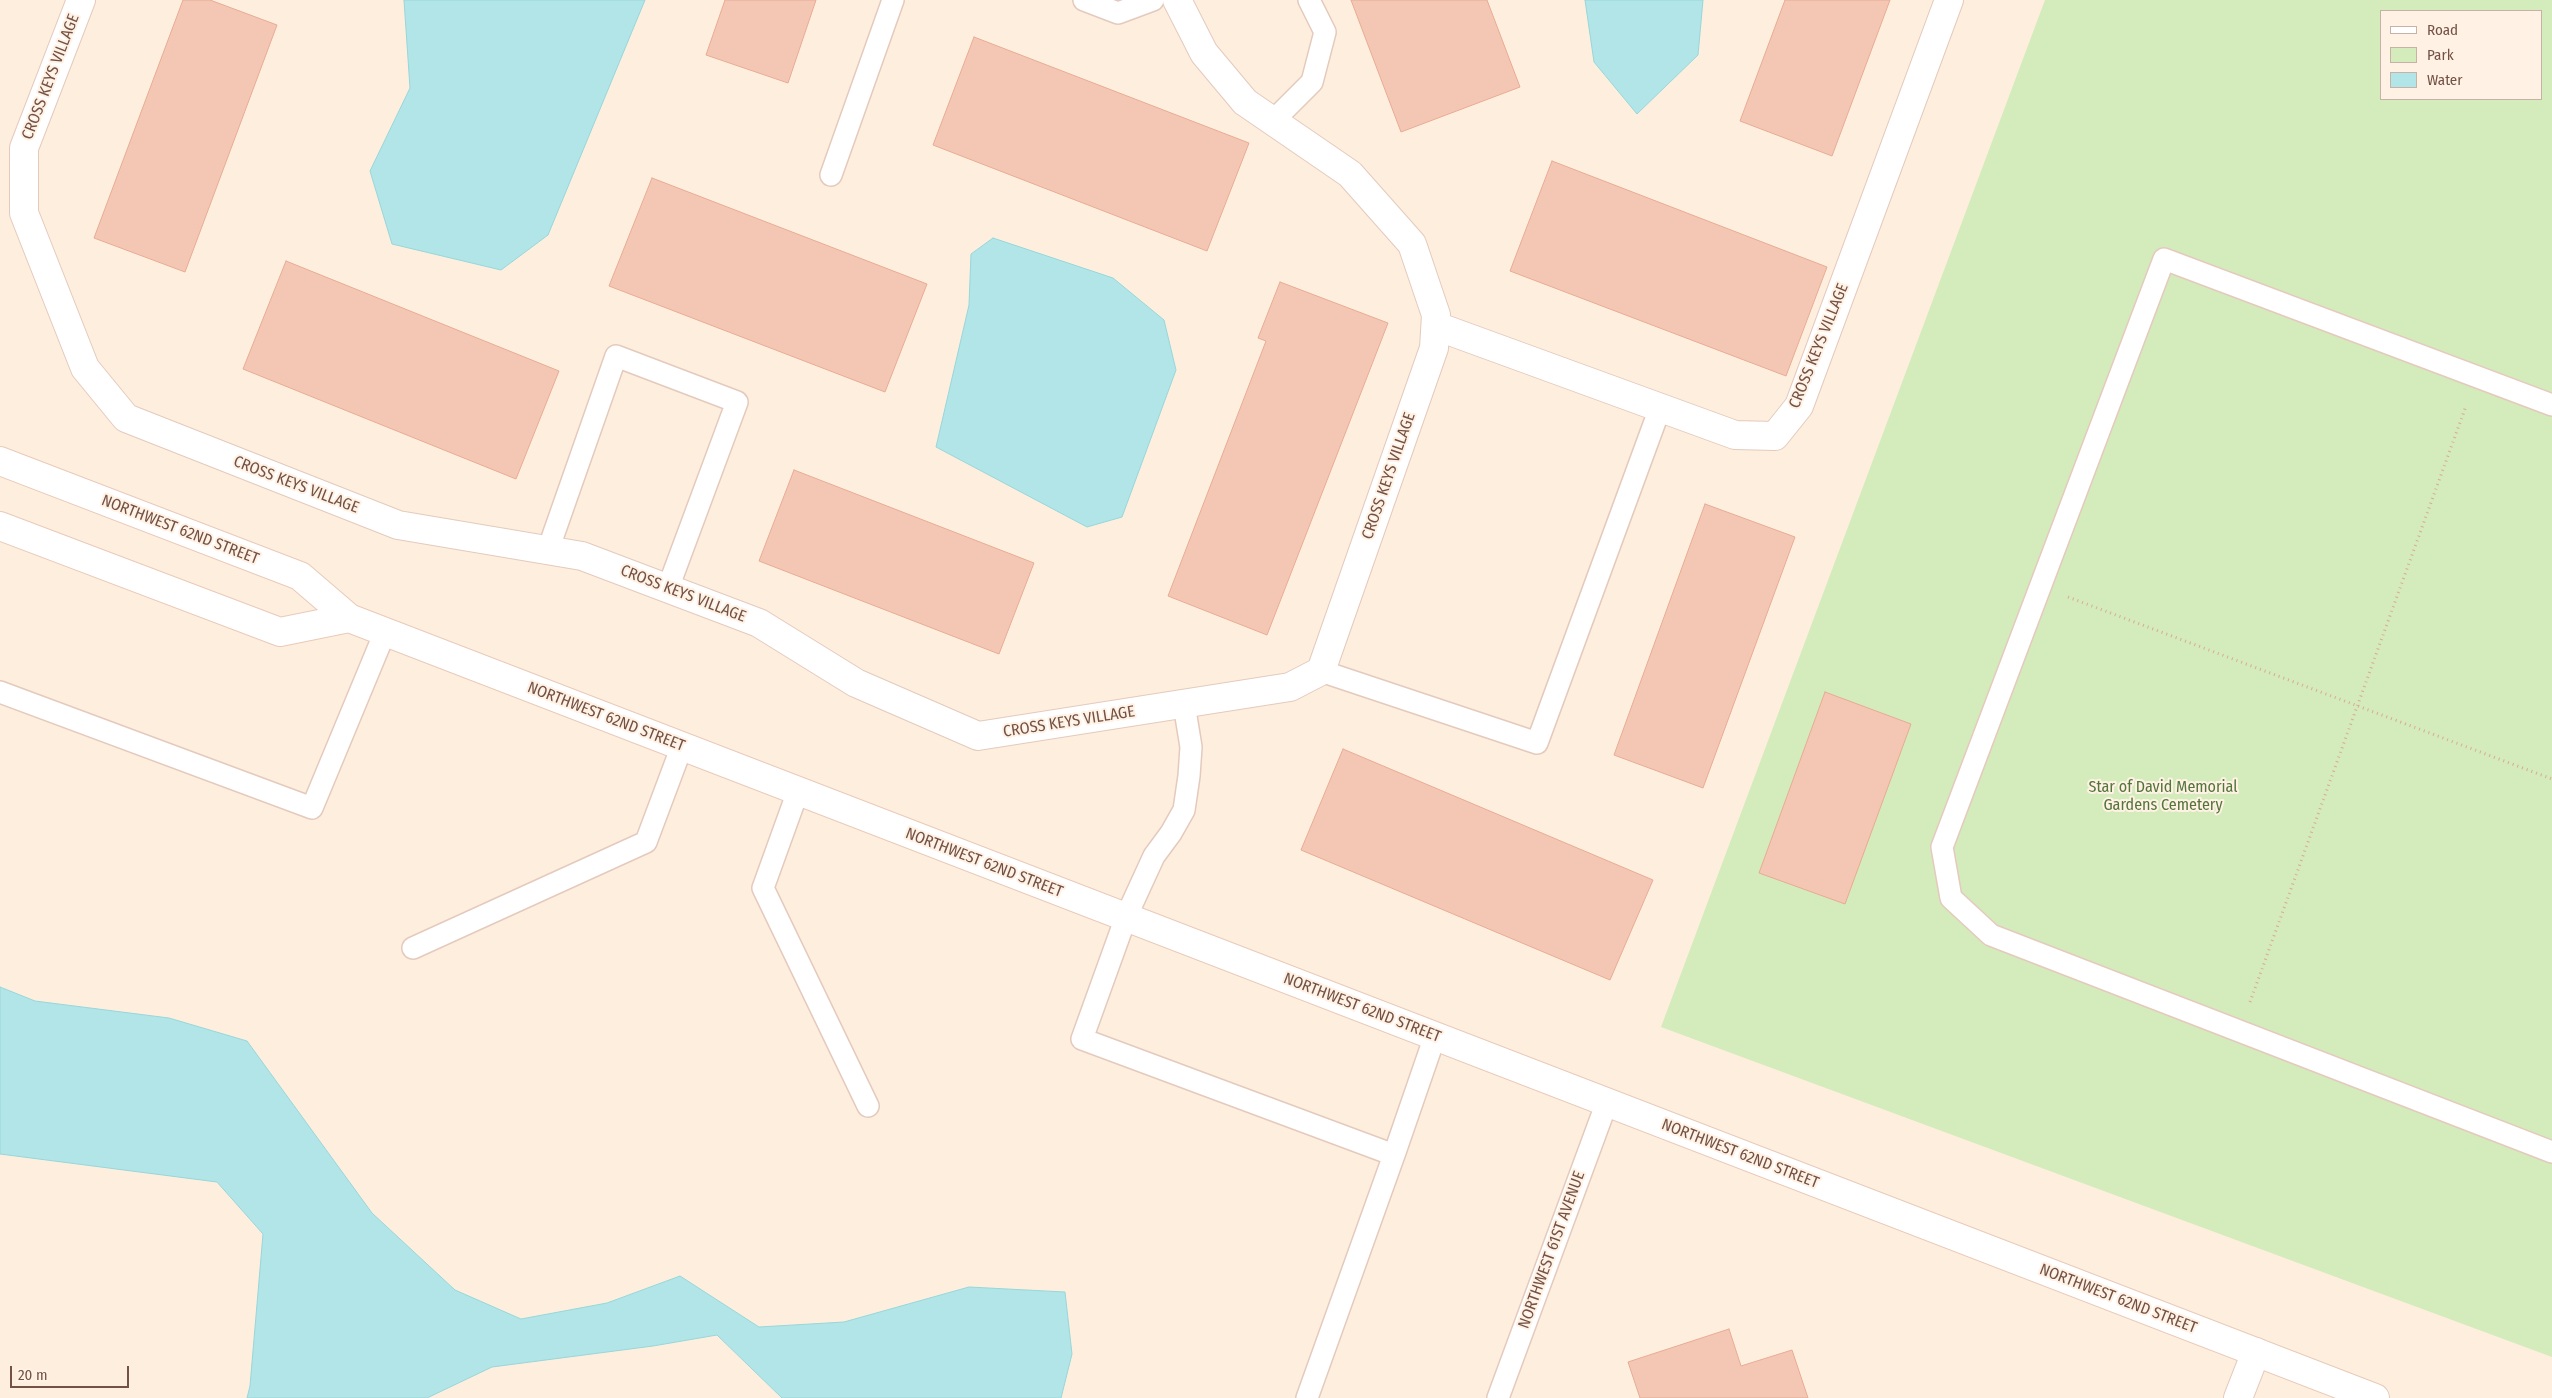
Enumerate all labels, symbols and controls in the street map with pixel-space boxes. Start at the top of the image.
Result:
legend [2380,10,2542,100]
street label: CROSS KEYS VILLAGE [18,12,84,142]
text: Road [2427,21,2458,39]
text: Park [2427,46,2454,64]
text: Water [2427,71,2462,89]
street label: CROSS KEYS VILLAGE [1785,281,1853,411]
street label: CROSS KEYS VILLAGE [1358,410,1420,542]
street label: CROSS KEYS VILLAGE [231,452,361,518]
street label: NORTHWEST 62ND STREET [99,491,261,569]
street label: CROSS KEYS VILLAGE [618,561,748,627]
street label: NORTHWEST 62ND STREET [525,678,687,756]
street label: CROSS KEYS VILLAGE [1002,702,1136,742]
park label: Star of David Memorial Gardens Cemetery [2088,778,2238,816]
street label: NORTHWEST 62ND STREET [903,824,1065,902]
street label: NORTHWEST 62ND STREET [1281,969,1443,1047]
street label: NORTHWEST 62ND STREET [1659,1115,1821,1193]
street label: NORTHWEST 61ST AVENUE [1515,1169,1589,1331]
street label: NORTHWEST 62ND STREET [2037,1260,2199,1338]
scale bar [12,1356,131,1388]
text: 20 m [18,1366,48,1384]

